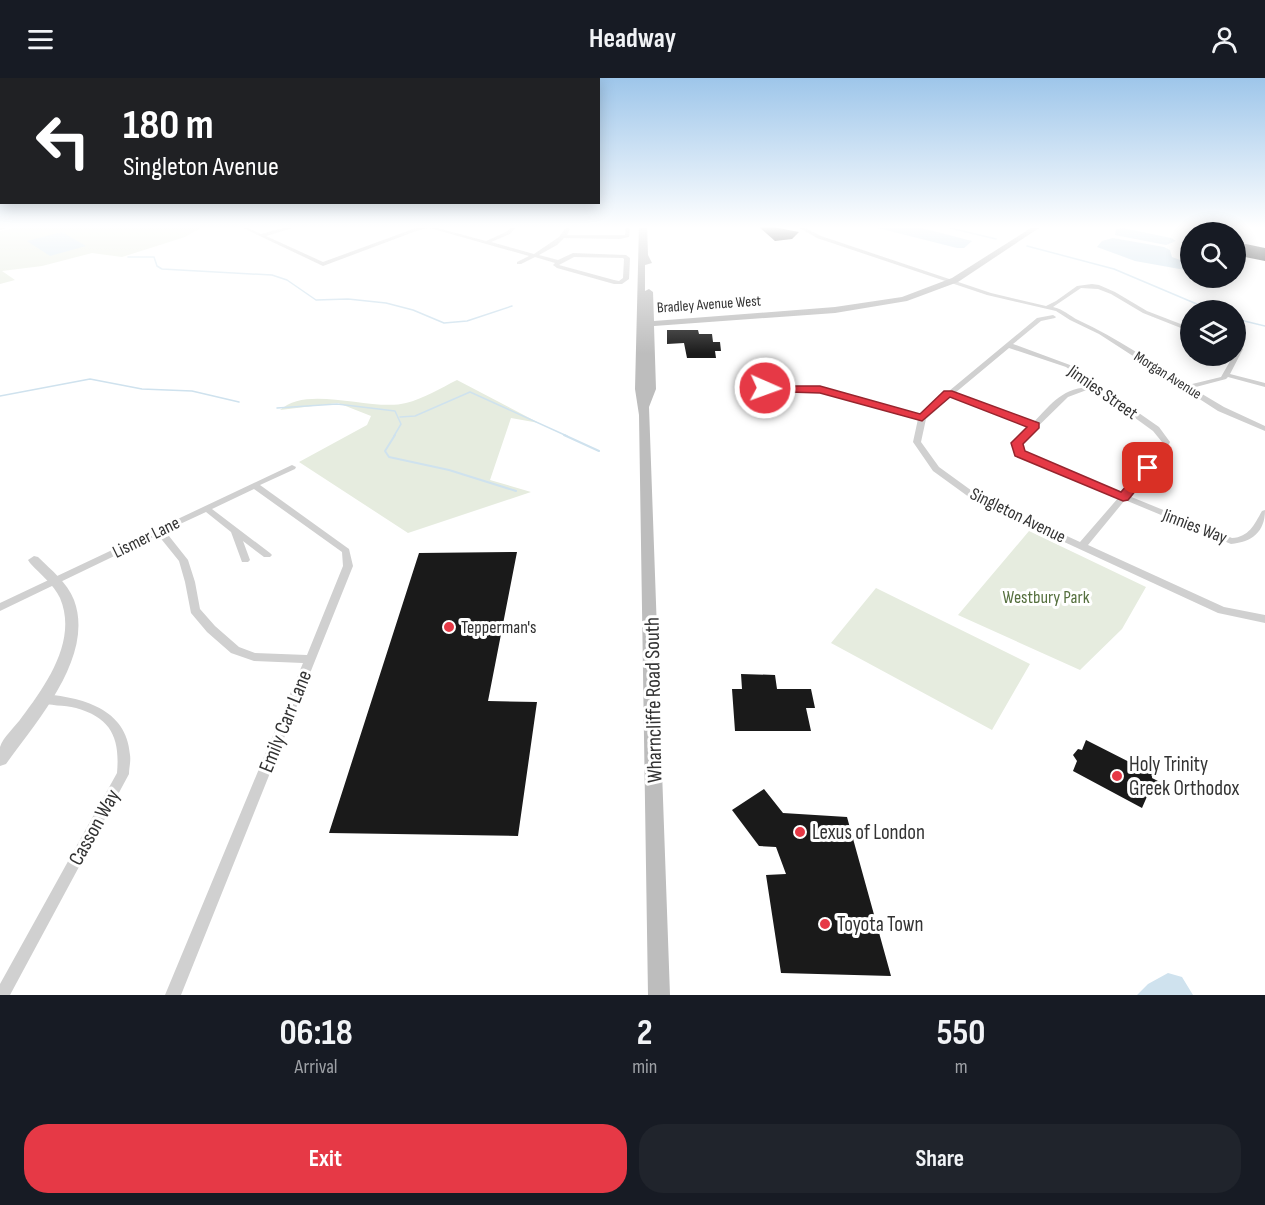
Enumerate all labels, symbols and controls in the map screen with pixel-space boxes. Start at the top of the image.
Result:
icon: menu [24,23,57,56]
text: Headway [589,23,676,55]
icon: person [1208,23,1241,56]
text: 180 m [123,100,214,151]
icon: left [24,102,102,180]
text: Singleton Avenue [123,151,279,183]
map controls [1180,222,1246,366]
button: search [1180,222,1246,288]
street label: Bradley Avenue West [656,291,762,318]
button: layers [1180,300,1246,366]
street label: Morgan Avenue [1130,347,1205,404]
position arrow [733,356,797,420]
street label: Jinnies Street [1063,360,1142,424]
pin [1122,442,1173,493]
icon: arrive [1131,451,1164,484]
street label: Singleton Avenue [967,483,1069,548]
street label: Jinnies Way [1159,504,1230,548]
street label: Lismer Lane [109,512,183,563]
park label: Westbury Park [1002,587,1090,608]
place label: Tepperman's [461,617,537,638]
street label: Wharncliffe Road South [640,617,667,783]
marker: Tepperman's [442,620,456,634]
street label: Emily Carr Lane [254,666,317,776]
place label: Holy Trinity Greek Orthodox [1129,752,1240,801]
marker: Holy Trinity Greek Orthodox [1110,769,1124,783]
street label: Casson Way [63,785,125,870]
place label: Lexus of London [812,820,925,845]
marker: Lexus of London [793,825,807,839]
place label: Toyota Town [837,912,924,937]
marker: Toyota Town [818,917,832,931]
text: 06:18 [279,1012,353,1055]
text: 2 [637,1012,653,1055]
text: 550 [937,1012,986,1055]
text: Arrival [295,1055,338,1079]
text: min [632,1055,657,1079]
text: m [955,1055,968,1079]
button: Exit [24,1124,627,1193]
button: Share [639,1124,1241,1193]

